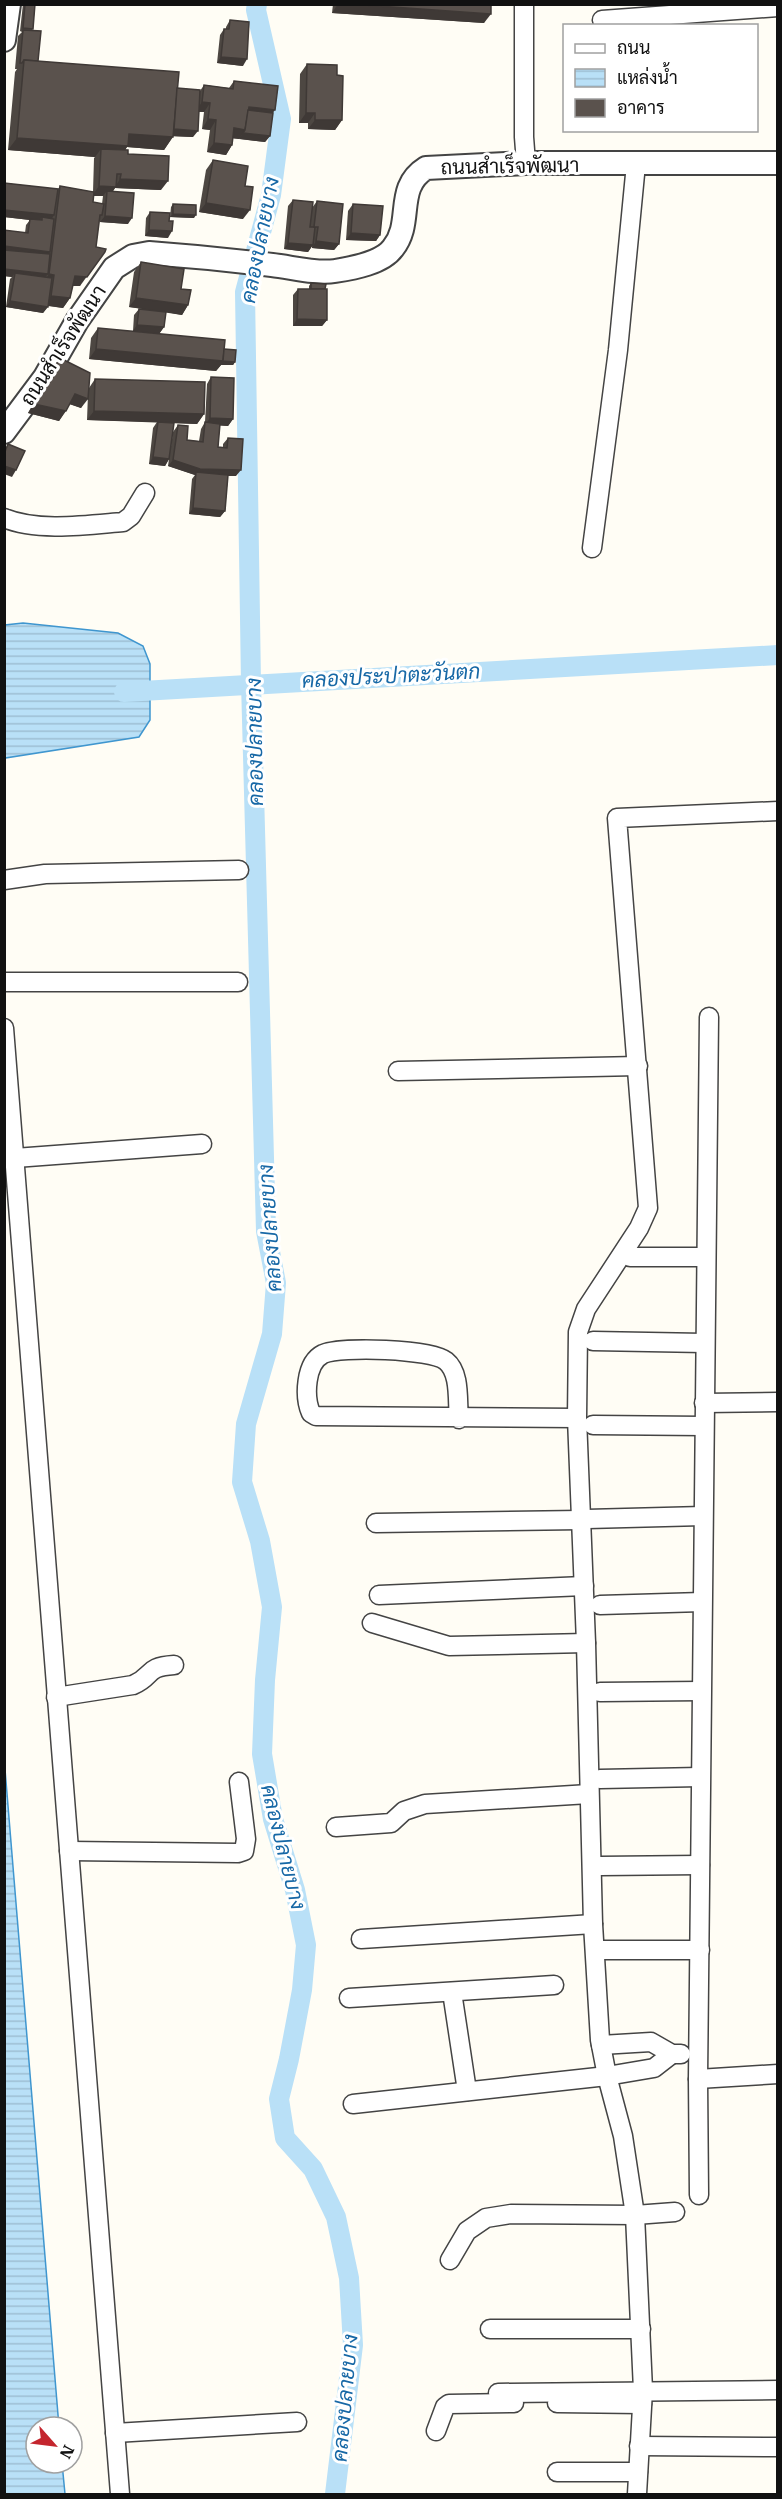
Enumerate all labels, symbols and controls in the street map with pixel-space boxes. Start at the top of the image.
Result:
legend [563,24,758,132]
text: ถนน [617,36,650,59]
text: แหล่งน้ำ [617,62,678,89]
text: อาคาร [617,96,665,119]
street label: ถนนสำเร็จพัฒนา [440,150,580,180]
water label: คลองปลายบาง [233,174,285,305]
street label: ถนนสำเร็จพัฒนา [13,279,112,410]
water label: คลองประปาตะวันตก [301,656,481,694]
water label: คลองปลายบาง [239,678,269,806]
water label: คลองปลายบาง [251,1163,287,1293]
water label: คลองปลายบาง [255,1781,313,1912]
water label: คลองปลายบาง [324,2333,364,2463]
north arrow [24,2415,84,2475]
text: N [55,2442,79,2462]

